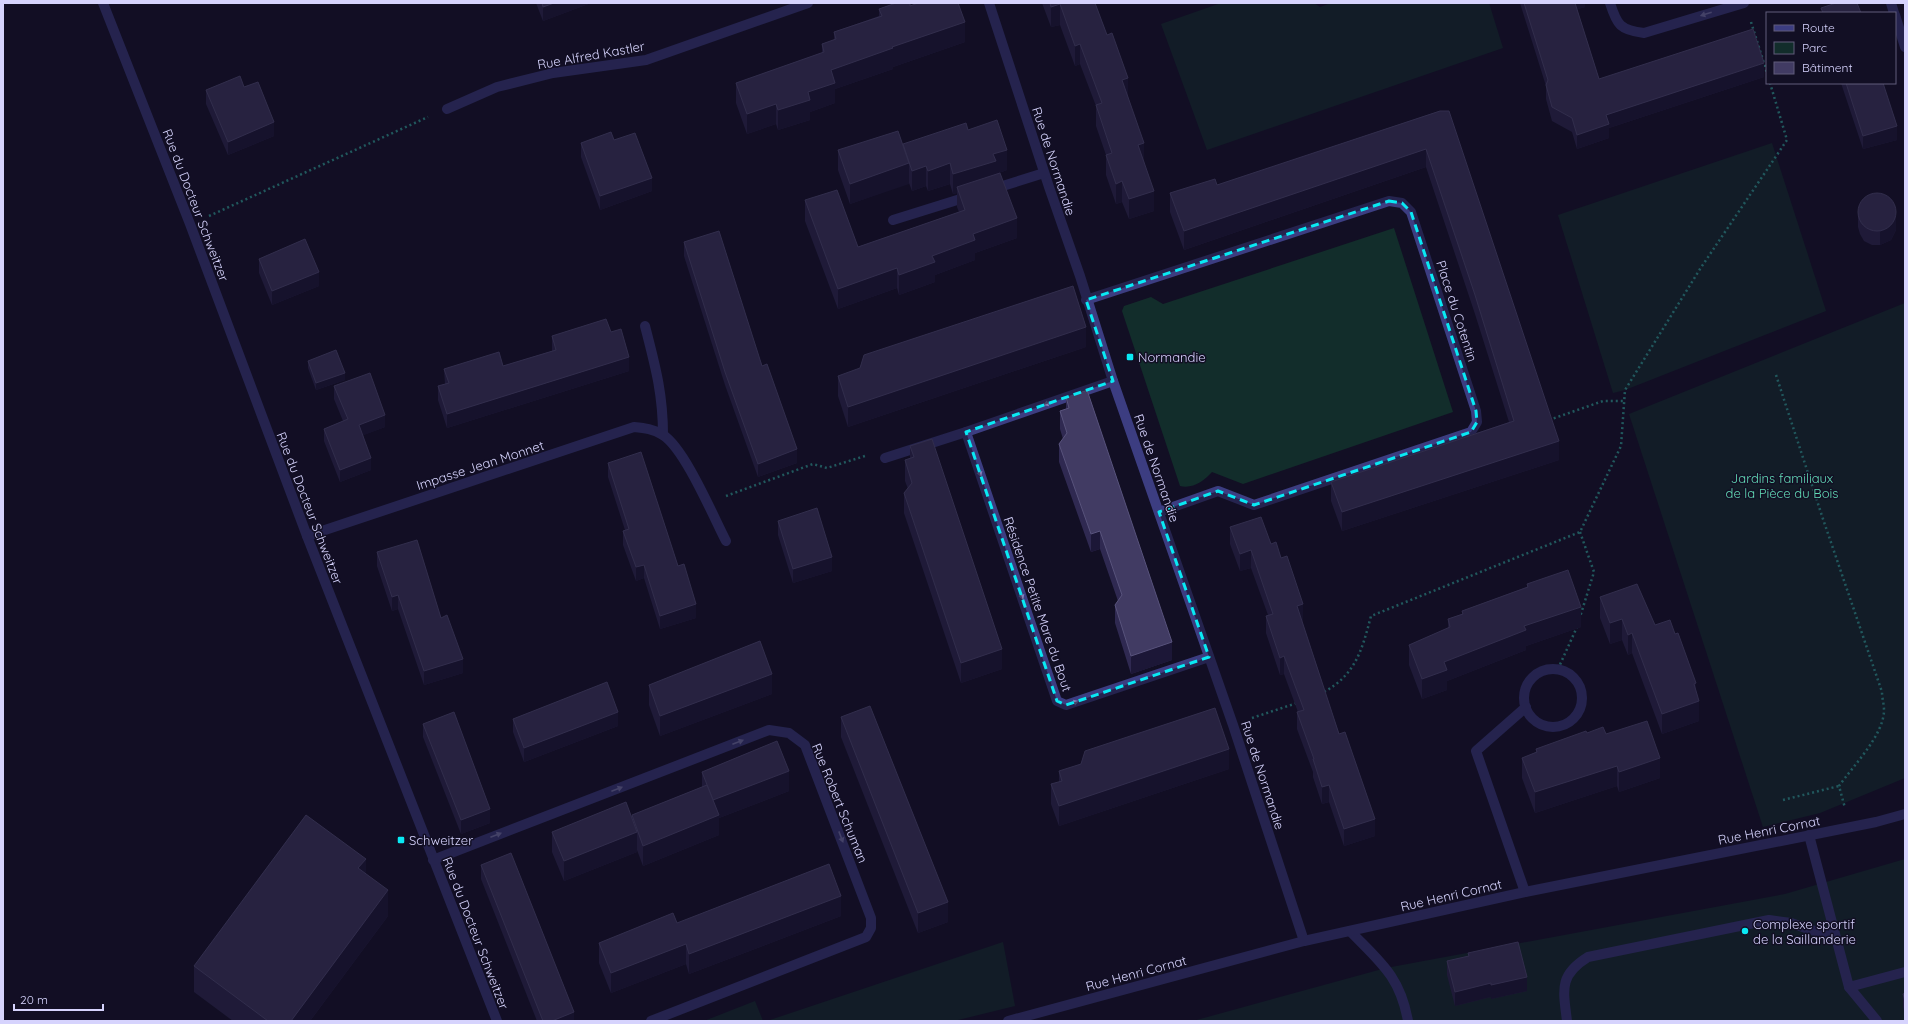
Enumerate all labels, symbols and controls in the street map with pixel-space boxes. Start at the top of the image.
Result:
one-way arrow [1700,11,1712,17]
legend [1766,12,1896,84]
text: Route [1802,20,1835,35]
street label: Rue Alfred Kastler [536,38,646,72]
text: Parc [1802,40,1827,55]
text: Bâtiment [1802,60,1852,75]
street label: Rue de Normandie [1029,105,1079,217]
street label: Rue du Docteur Schweitzer [160,127,232,283]
street label: Place du Cotentin [1433,258,1481,364]
place label: Normandie [1138,349,1206,365]
marker: Normandie [1125,352,1135,362]
one-way arrow [1043,401,1055,407]
street label: Rue de Normandie [1131,412,1183,524]
street label: Rue du Docteur Schweitzer [274,430,346,586]
street label: Impasse Jean Monnet [414,437,546,493]
one-way arrow [976,466,982,478]
park label: Jardins familiaux de la Pièce du Bois [1726,470,1838,501]
street label: Résidence Petite Mare du Bout [1000,514,1076,694]
one-way arrow [1018,589,1024,601]
one-way arrow [1068,699,1080,705]
street label: Rue de Normandie [1238,719,1288,831]
one-way arrow [733,738,745,744]
street label: Rue Robert Schuman [809,741,871,865]
one-way arrow [612,785,624,791]
street label: Rue Henri Cornat [1717,812,1821,848]
place label: Schweitzer [409,832,473,848]
one-way arrow [490,832,502,838]
one-way arrow [838,832,844,844]
marker: Schweitzer [396,835,406,845]
street label: Rue du Docteur Schweitzer [440,855,512,1011]
street label: Rue Henri Cornat [1399,876,1503,914]
place label: Complexe sportif de la Saillanderie [1753,916,1856,947]
marker: Complexe sportif de la Saillanderie [1740,926,1750,936]
street label: Rue Henri Cornat [1084,952,1188,994]
scale bar [14,986,103,1012]
text: 20 m [20,992,48,1007]

